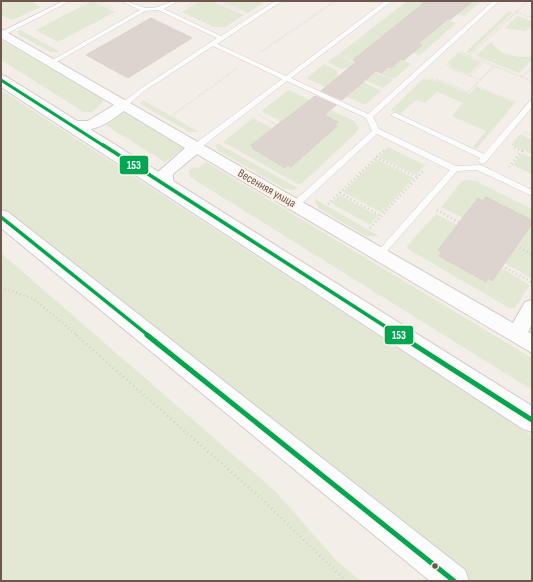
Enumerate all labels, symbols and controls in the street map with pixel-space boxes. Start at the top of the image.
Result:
line badge: 153 [119,155,149,175]
text: 153 [127,159,141,172]
street label: Весенняя улица [235,166,299,211]
line badge: 153 [384,325,414,345]
text: 153 [392,329,406,342]
unlabelled marker [430,561,440,571]

